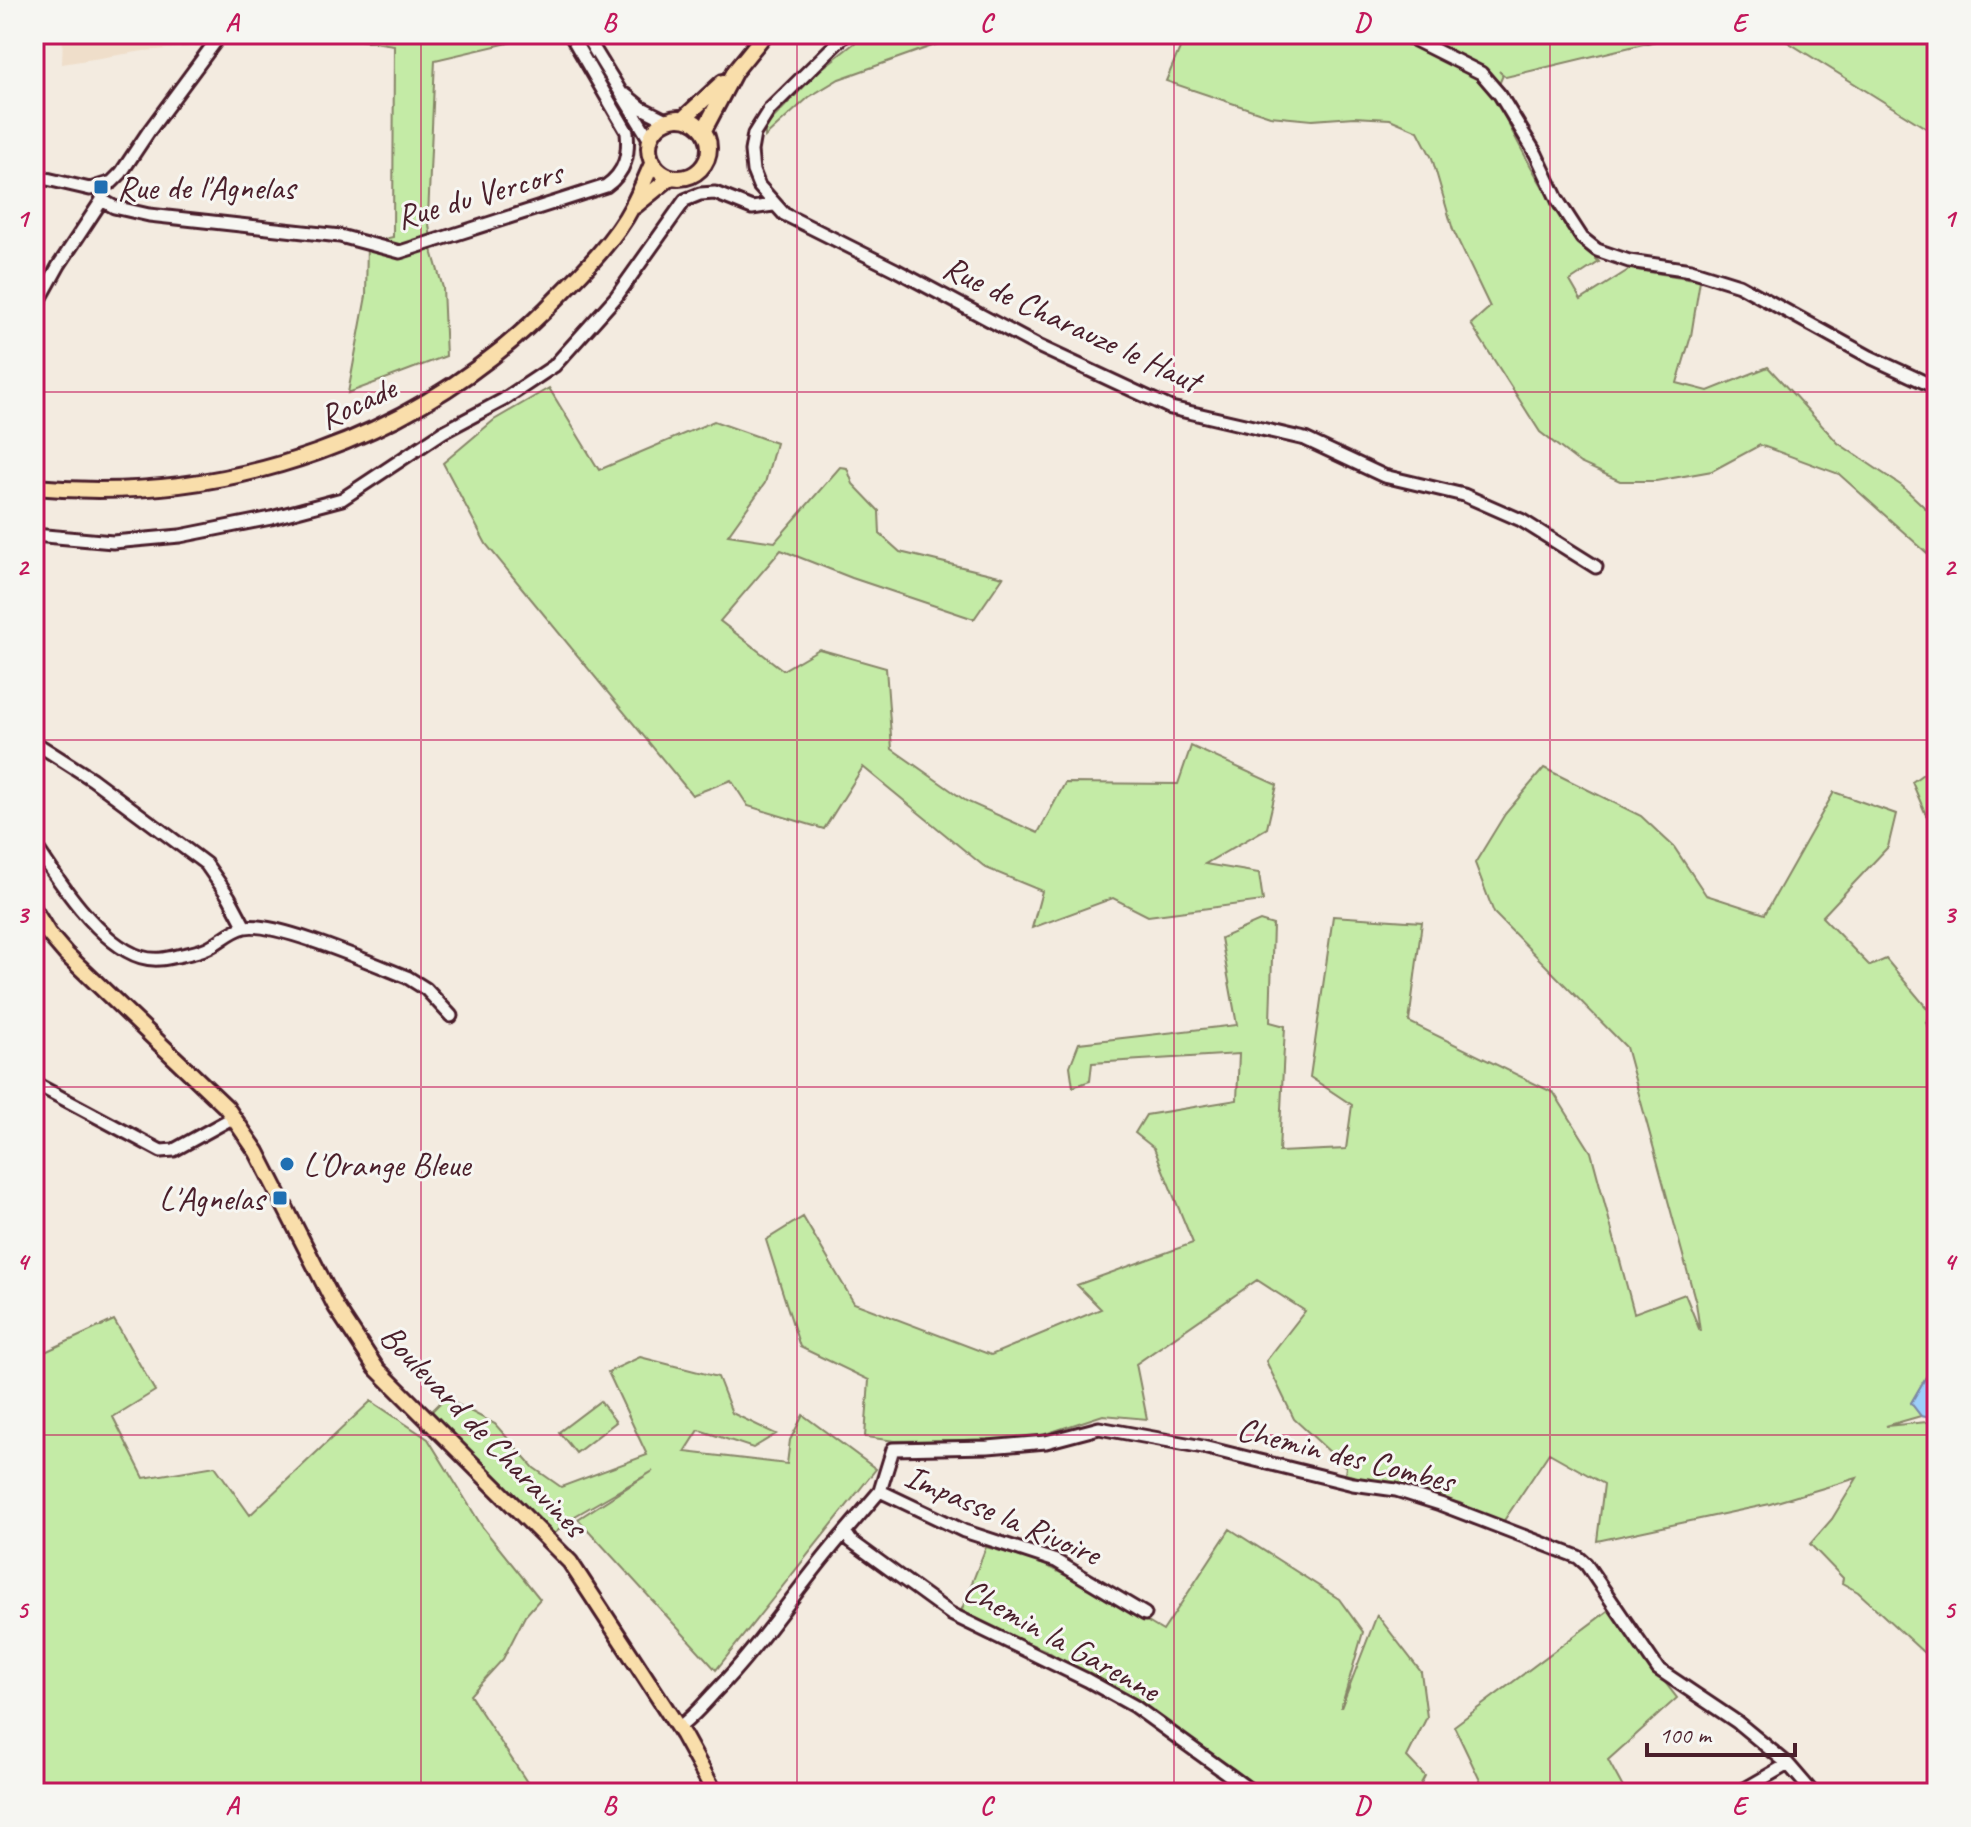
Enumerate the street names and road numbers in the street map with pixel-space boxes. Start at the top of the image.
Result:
street label: Rue du Vercors [391,150,569,239]
street label: Rue de Charauze le Haut [937,245,1211,404]
street label: Rocade [312,365,404,439]
street label: Boulevard de Charavines [371,1315,599,1548]
street label: Chemin des Combes [1233,1407,1461,1503]
street label: Impasse la Rivoire [899,1454,1110,1576]
street label: Chemin la Garenne [956,1568,1169,1712]

